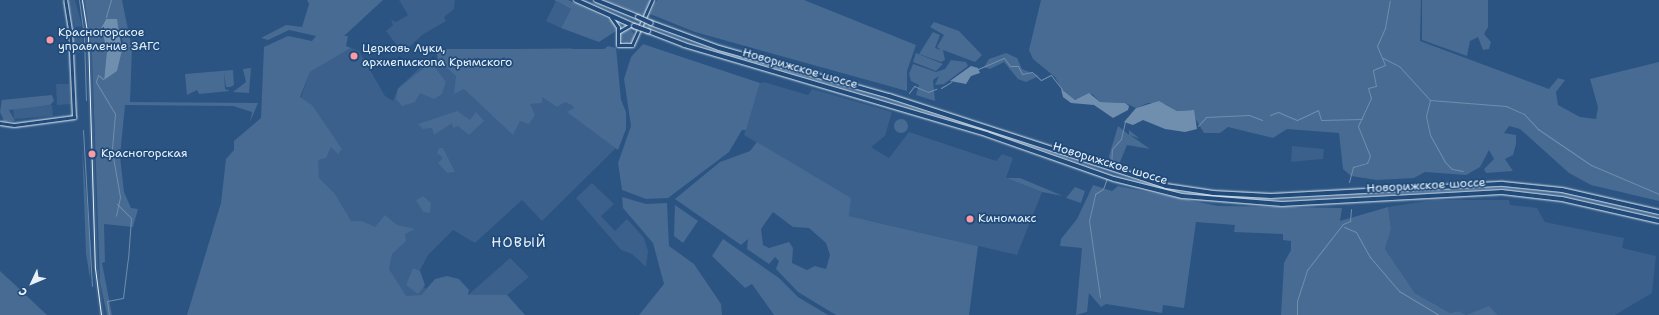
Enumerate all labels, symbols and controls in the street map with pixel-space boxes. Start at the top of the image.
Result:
place label: Красногорское управление ЗАГС [58,26,160,54]
marker: Красногорское управление ЗАГС [45,35,55,45]
place label: Церковь Луки, архиепископа Крымского [362,42,512,70]
street label: Новорижское шоссе [741,46,859,92]
marker: Церковь Луки, архиепископа Крымского [349,51,359,61]
street label: Новорижское шоссе [1051,140,1169,188]
place label: Красногорская [101,147,188,161]
marker: Красногорская [86,148,98,160]
street label: Новорижское шоссе [1366,176,1486,196]
place label: Киномакс [978,212,1037,226]
marker: Киномакс [965,214,975,224]
district label: НОВЫЙ [491,234,547,250]
north arrow [12,263,52,303]
text: С [15,284,31,299]

